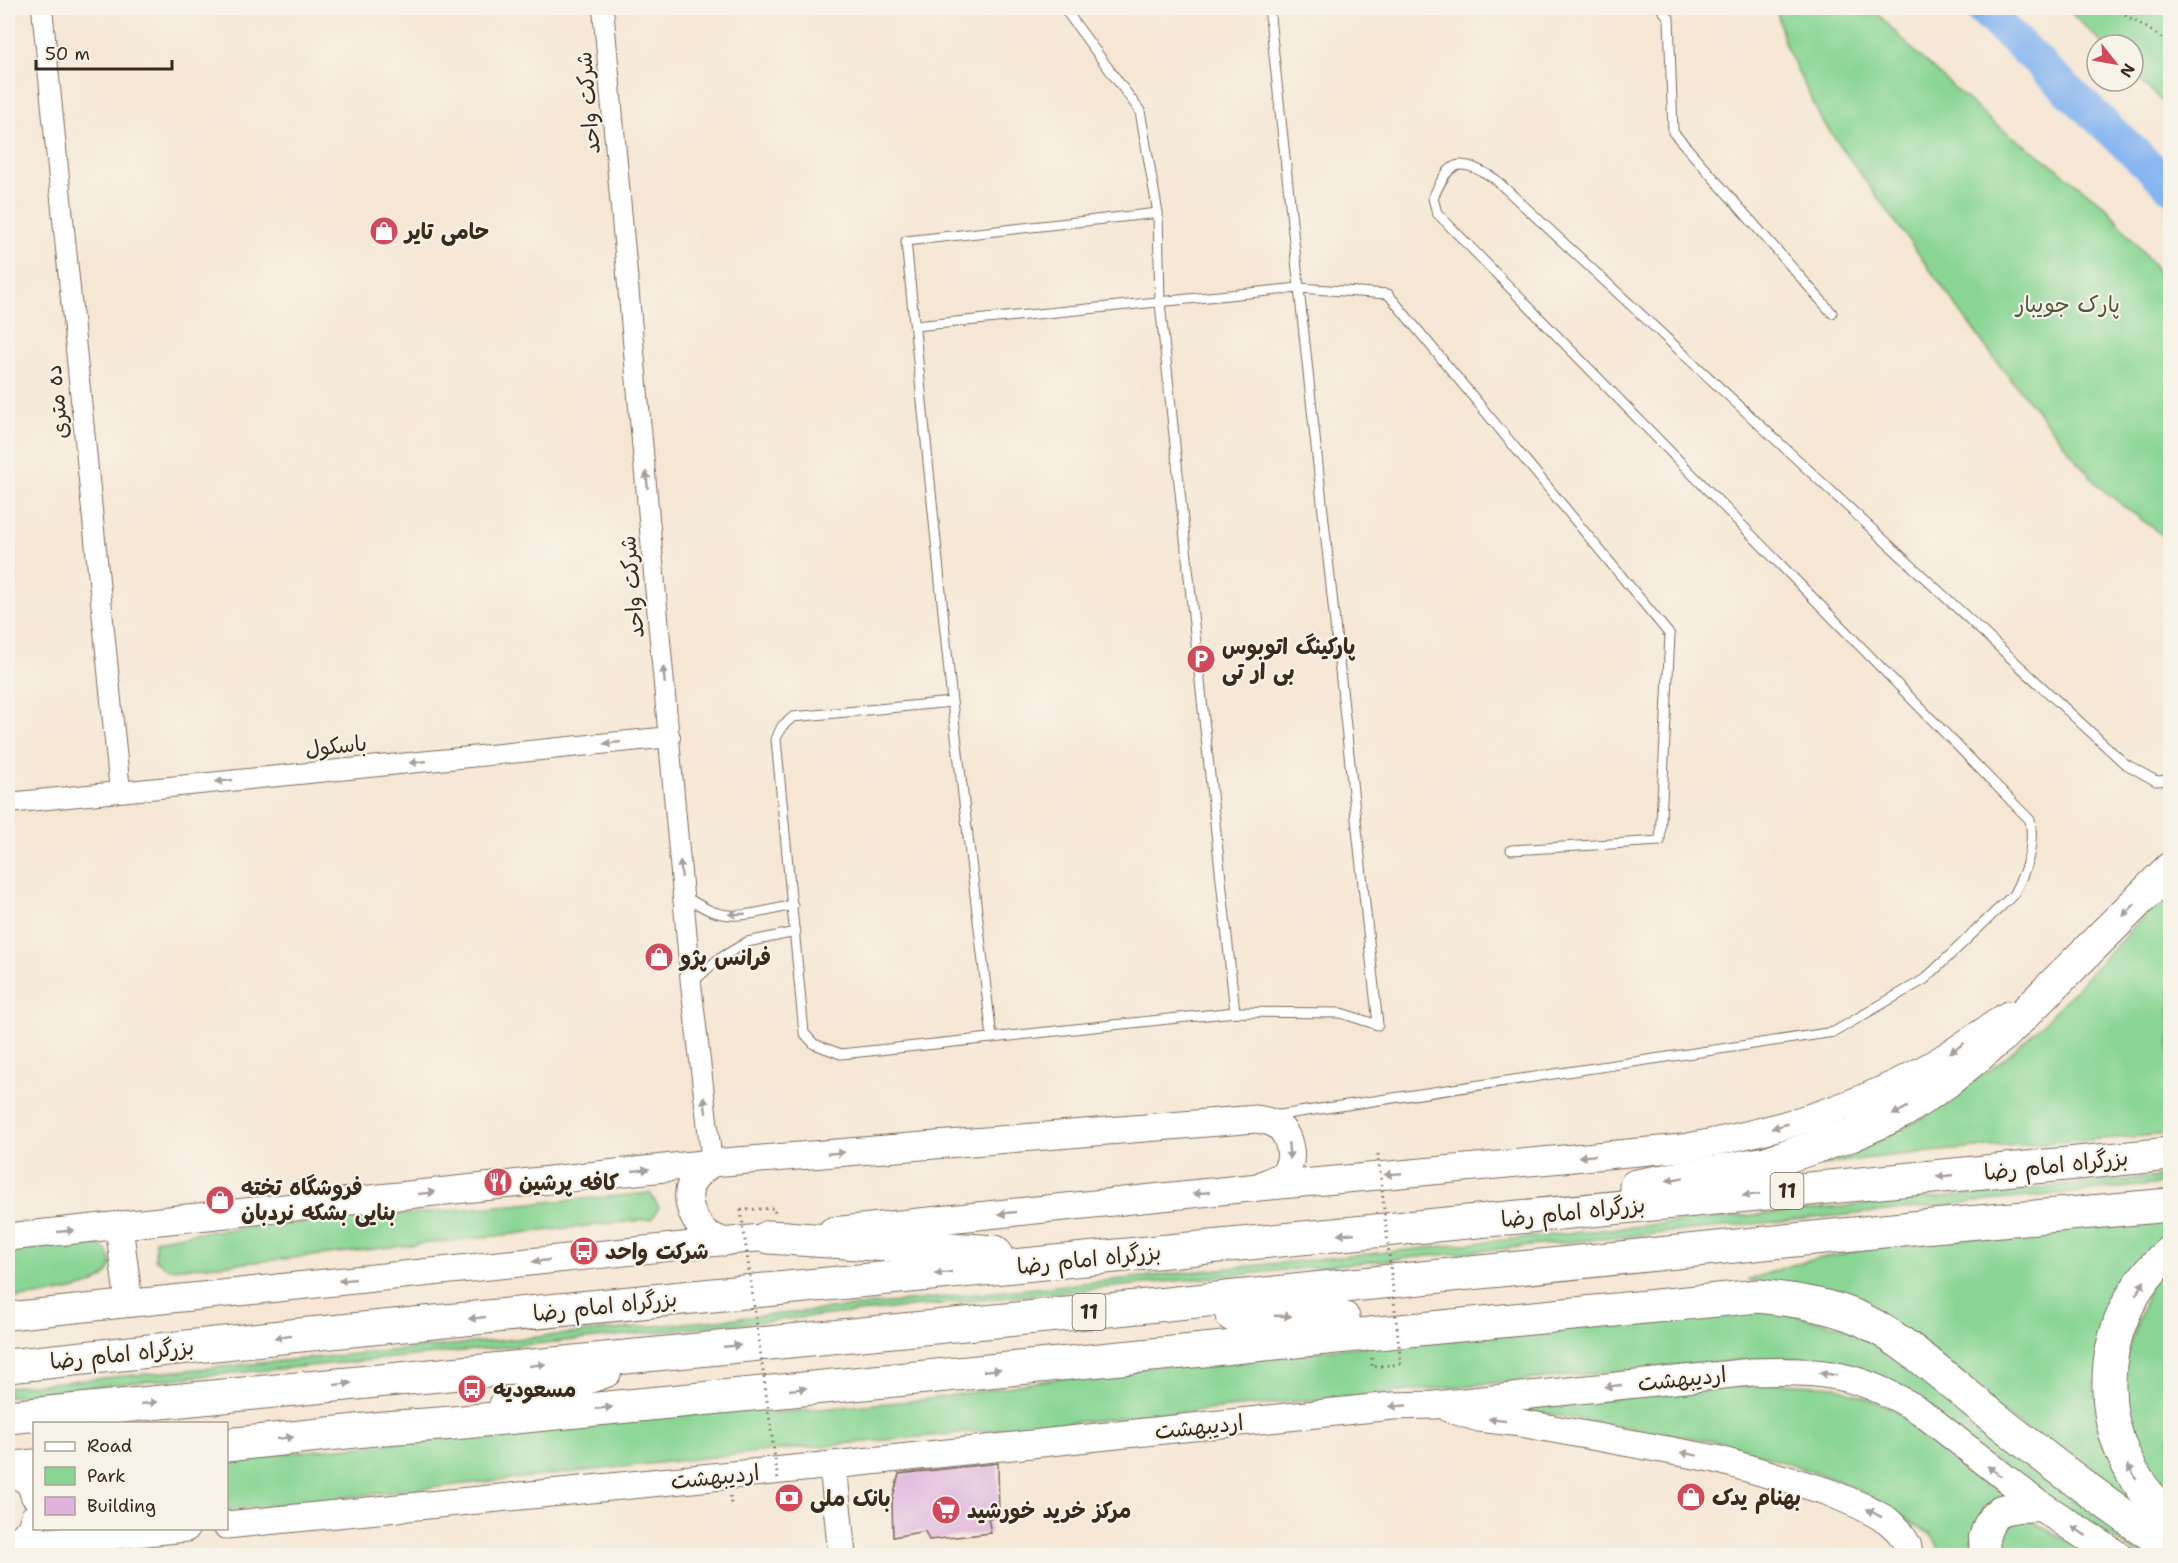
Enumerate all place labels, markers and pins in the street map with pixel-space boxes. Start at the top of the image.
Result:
shop icon: حامی تایر [368,215,400,247]
place label: حامی تایر [403,217,489,246]
place label: پارکینگ اتوبوس بی ار تی [1222,632,1356,686]
parking icon: پارکینگ اتوبوس بی ار تی [1185,643,1217,675]
shop icon: فرانس پژو [643,941,675,973]
place label: فرانس پژو [678,943,771,972]
restaurant icon: کافه پرشین [482,1166,514,1198]
place label: کافه پرشین [519,1168,619,1197]
place label: فروشگاه تخته بنایی بشکه نردبان [241,1173,396,1227]
shop icon: فروشگاه تخته بنایی بشکه نردبان [204,1184,236,1216]
bus stop icon: شرکت واحد [568,1235,600,1267]
place label: شرکت واحد [605,1237,709,1266]
bus stop icon: مسعودیه [456,1373,488,1405]
place label: مسعودیه [493,1375,576,1404]
shop icon: بهنام یدک [1675,1481,1707,1513]
bank icon: بانک ملی [773,1482,805,1514]
place label: بهنام یدک [1712,1483,1801,1514]
place label: بانک ملی [810,1484,891,1513]
supermarket icon: مرکز خرید خورشید [930,1494,962,1526]
place label: مرکز خرید خورشید [967,1496,1131,1525]

